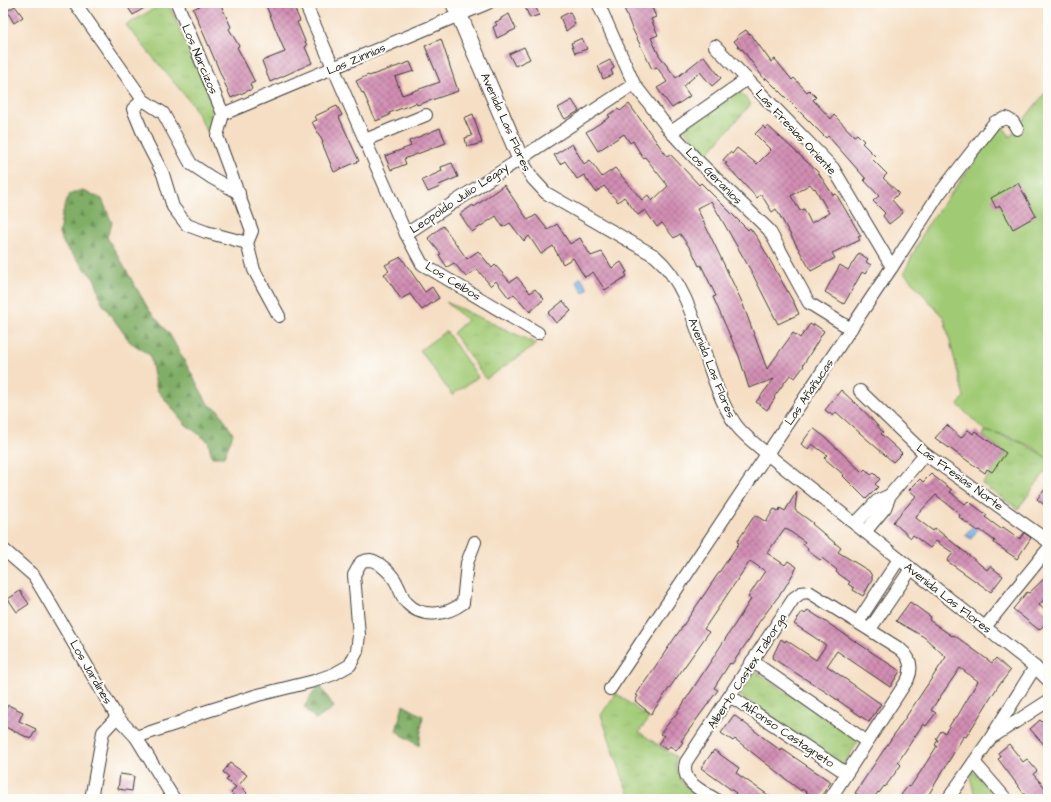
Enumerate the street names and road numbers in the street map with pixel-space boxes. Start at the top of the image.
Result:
street label: Los Narcizos [177,22,222,97]
street label: Las Zinnias [324,39,388,79]
street label: Avenida Las Flores [476,70,535,174]
street label: Las Fresias Oriente [751,86,840,179]
street label: Los Geranios [681,144,746,209]
street label: Leopoldo Julio Legay [406,159,513,239]
street label: Los Ceibos [422,258,484,305]
street label: Avenida Las Flores [684,316,739,421]
street label: Las Añañucas [781,356,838,429]
street label: Las Fresias Norte [913,440,1007,515]
street label: Avenida Las Flores [900,559,995,638]
street label: Alberto Castex Taborga [704,610,792,733]
street label: Los Jardines [65,637,116,707]
street label: Alfonso Castagneto [737,697,838,773]

